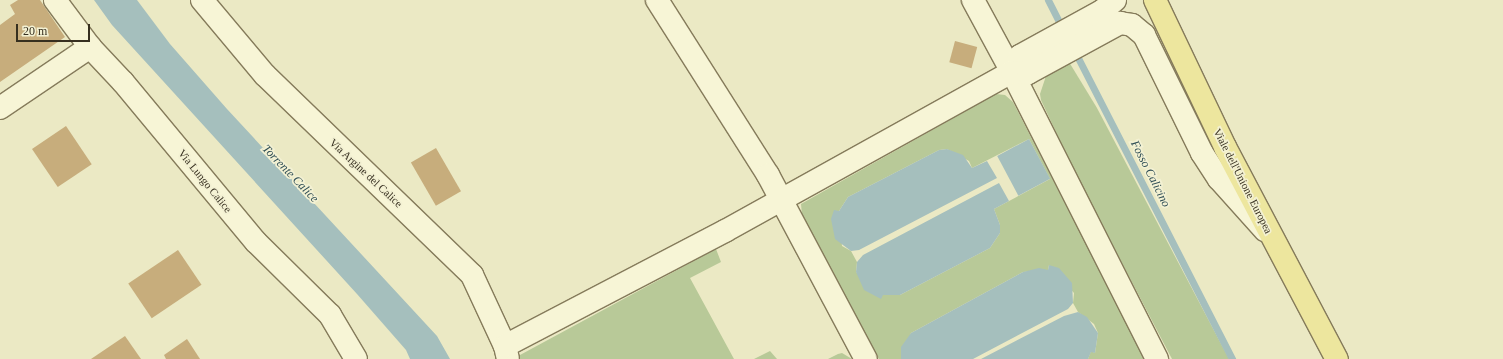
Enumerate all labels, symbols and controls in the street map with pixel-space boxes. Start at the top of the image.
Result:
scale bar [18,16,92,42]
text: 20 m [23,24,47,38]
street label: Viale dell'Unione Europea [1211,126,1275,236]
street label: Via Argine del Calice [327,136,405,210]
water label: Fosso Calicino [1127,138,1173,210]
water label: Torrente Calice [259,142,321,206]
street label: Via Lungo Calice [175,147,235,215]

